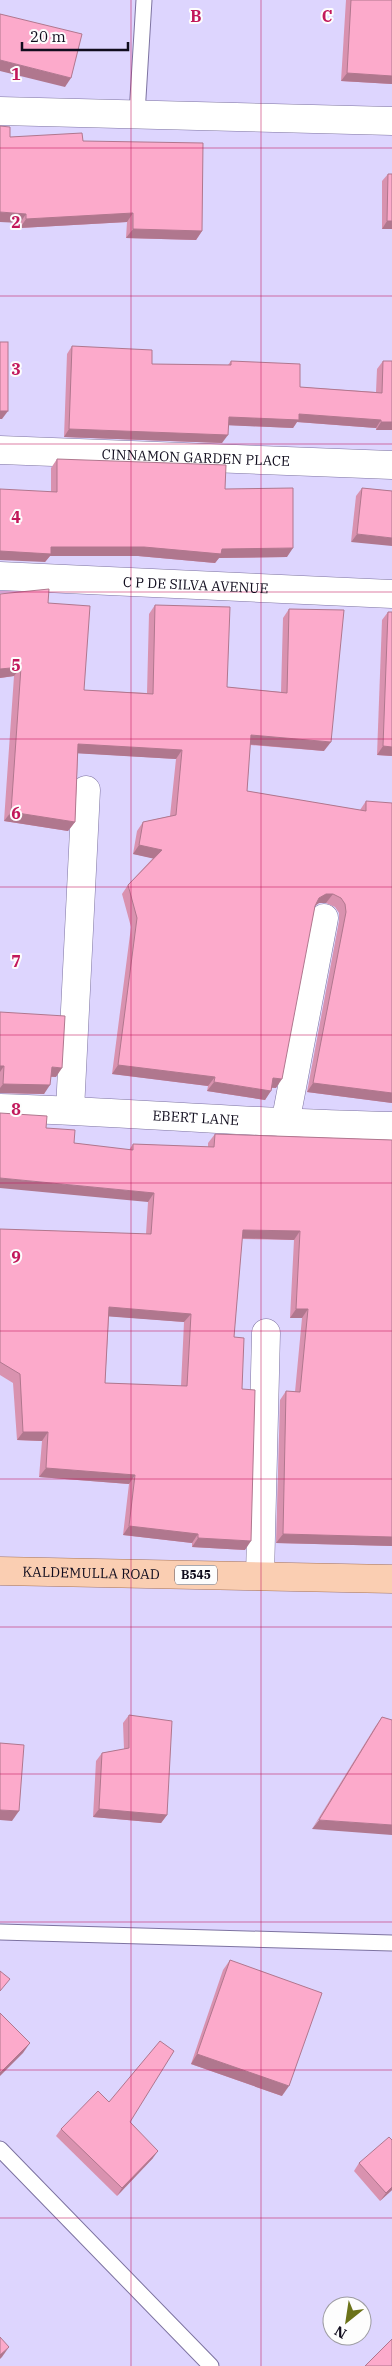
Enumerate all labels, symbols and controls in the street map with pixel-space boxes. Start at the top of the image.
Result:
text: B [190,6,202,26]
text: C [322,6,332,26]
scale bar [22,20,129,52]
text: 20 m [30,27,66,46]
text: 1 [11,64,21,84]
text: 2 [11,212,21,232]
text: 3 [11,359,21,379]
street label: CINNAMON GARDEN PLACE [101,445,290,470]
text: 4 [11,507,21,527]
street label: C P DE SILVA AVENUE [123,573,269,597]
text: 5 [11,655,21,675]
text: 6 [11,803,21,823]
text: 7 [11,951,21,971]
text: 8 [11,1099,21,1119]
street label: EBERT LANE [152,1106,240,1129]
text: 9 [11,1247,21,1267]
street label: KALDEMULLA ROAD [22,1562,160,1583]
road number: B545 [175,1566,217,1584]
north arrow [322,2296,372,2346]
text: N [331,2322,350,2343]

